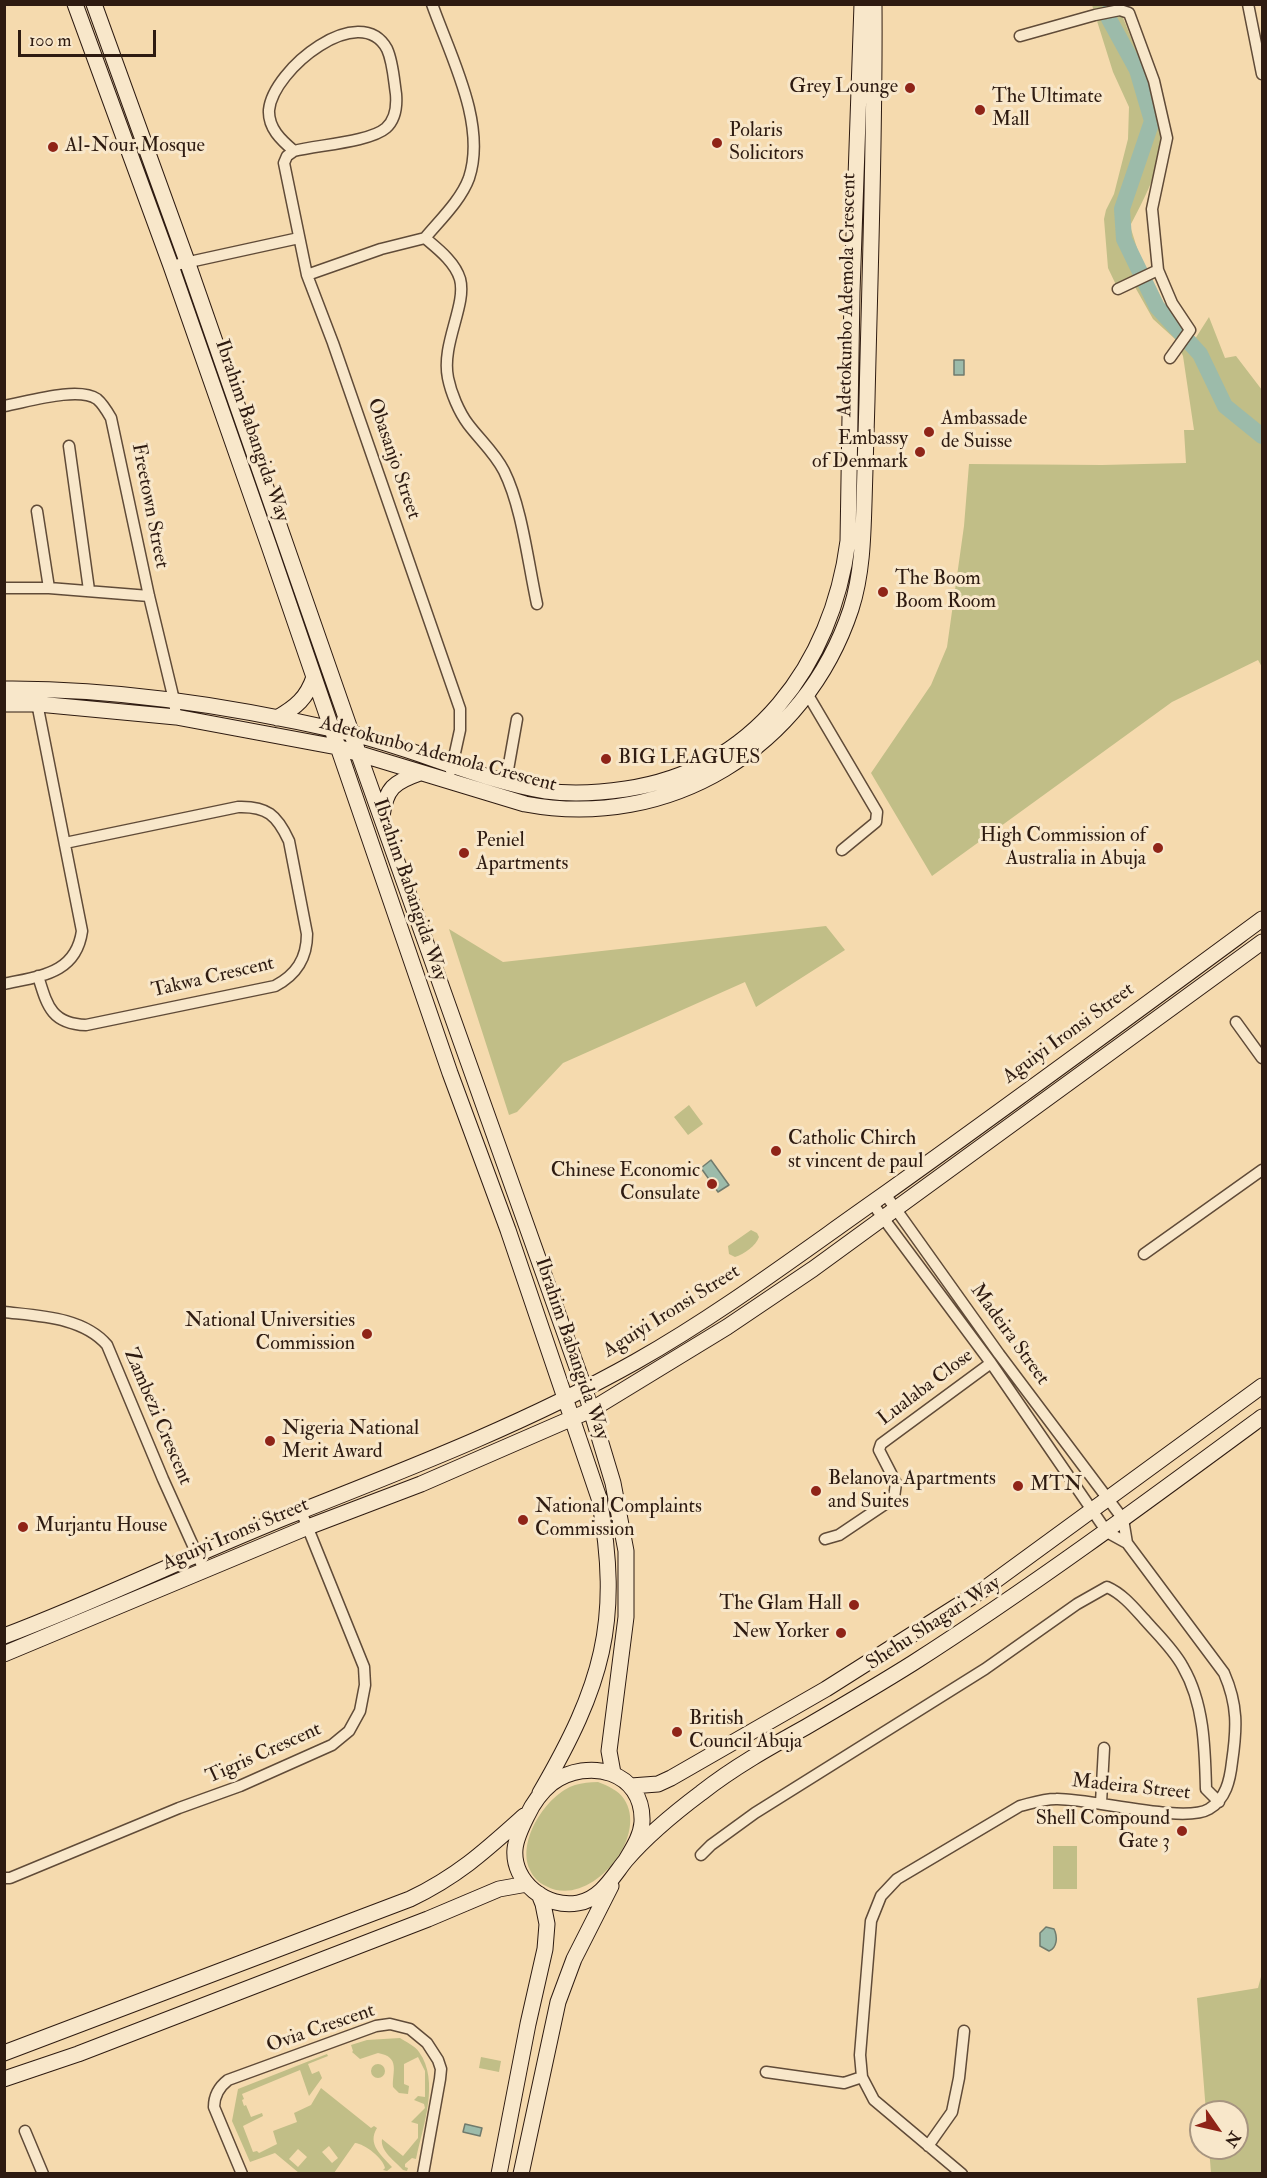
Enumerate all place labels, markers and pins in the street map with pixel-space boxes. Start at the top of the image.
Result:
place label: Grey Lounge [789,76,898,100]
marker: Grey Lounge [903,81,917,95]
place label: The Ultimate Mall [992,86,1102,133]
marker: The Ultimate Mall [973,103,987,117]
place label: Polaris Solicitors [729,120,804,167]
place label: Al-Nour Mosque [65,135,205,159]
marker: Polaris Solicitors [710,136,724,150]
marker: Al-Nour Mosque [46,140,60,154]
place label: Ambassade de Suisse [941,408,1027,455]
marker: Ambassade de Suisse [922,425,936,439]
place label: Embassy of Denmark [812,428,908,475]
marker: Embassy of Denmark [913,445,927,459]
place label: The Boom Boom Room [895,568,996,615]
marker: The Boom Boom Room [876,585,890,599]
place label: BIG LEAGUES [618,747,760,771]
marker: BIG LEAGUES [599,752,613,766]
place label: High Commission of Australia in Abuja [980,825,1146,872]
place label: Peniel Apartments [476,830,568,877]
marker: High Commission of Australia in Abuja [1151,841,1165,855]
marker: Peniel Apartments [457,846,471,860]
place label: Catholic Chirch st vincent de paul [788,1128,923,1175]
marker: Catholic Chirch st vincent de paul [769,1144,783,1158]
place label: Chinese Economic Consulate [551,1160,700,1207]
marker: Chinese Economic Consulate [705,1177,719,1191]
place label: National Universities Commission [185,1310,355,1357]
marker: National Universities Commission [360,1327,374,1341]
place label: Nigeria National Merit Award [282,1418,419,1465]
marker: Nigeria National Merit Award [263,1434,277,1448]
place label: Belanova Apartments and Suites [828,1468,996,1515]
place label: MTN [1030,1474,1082,1498]
marker: MTN [1011,1479,1025,1493]
marker: Belanova Apartments and Suites [809,1484,823,1498]
place label: National Complaints Commission [535,1496,702,1543]
marker: National Complaints Commission [516,1513,530,1527]
place label: Murjantu House [35,1515,167,1539]
marker: Murjantu House [16,1520,30,1534]
place label: The Glam Hall [719,1593,842,1617]
marker: The Glam Hall [847,1598,861,1612]
place label: New Yorker [733,1621,829,1645]
marker: New Yorker [834,1626,848,1640]
place label: British Council Abuja [689,1708,802,1755]
marker: British Council Abuja [670,1725,684,1739]
place label: Shell Compound Gate 3 [1036,1808,1170,1855]
marker: Shell Compound Gate 3 [1175,1824,1189,1838]

